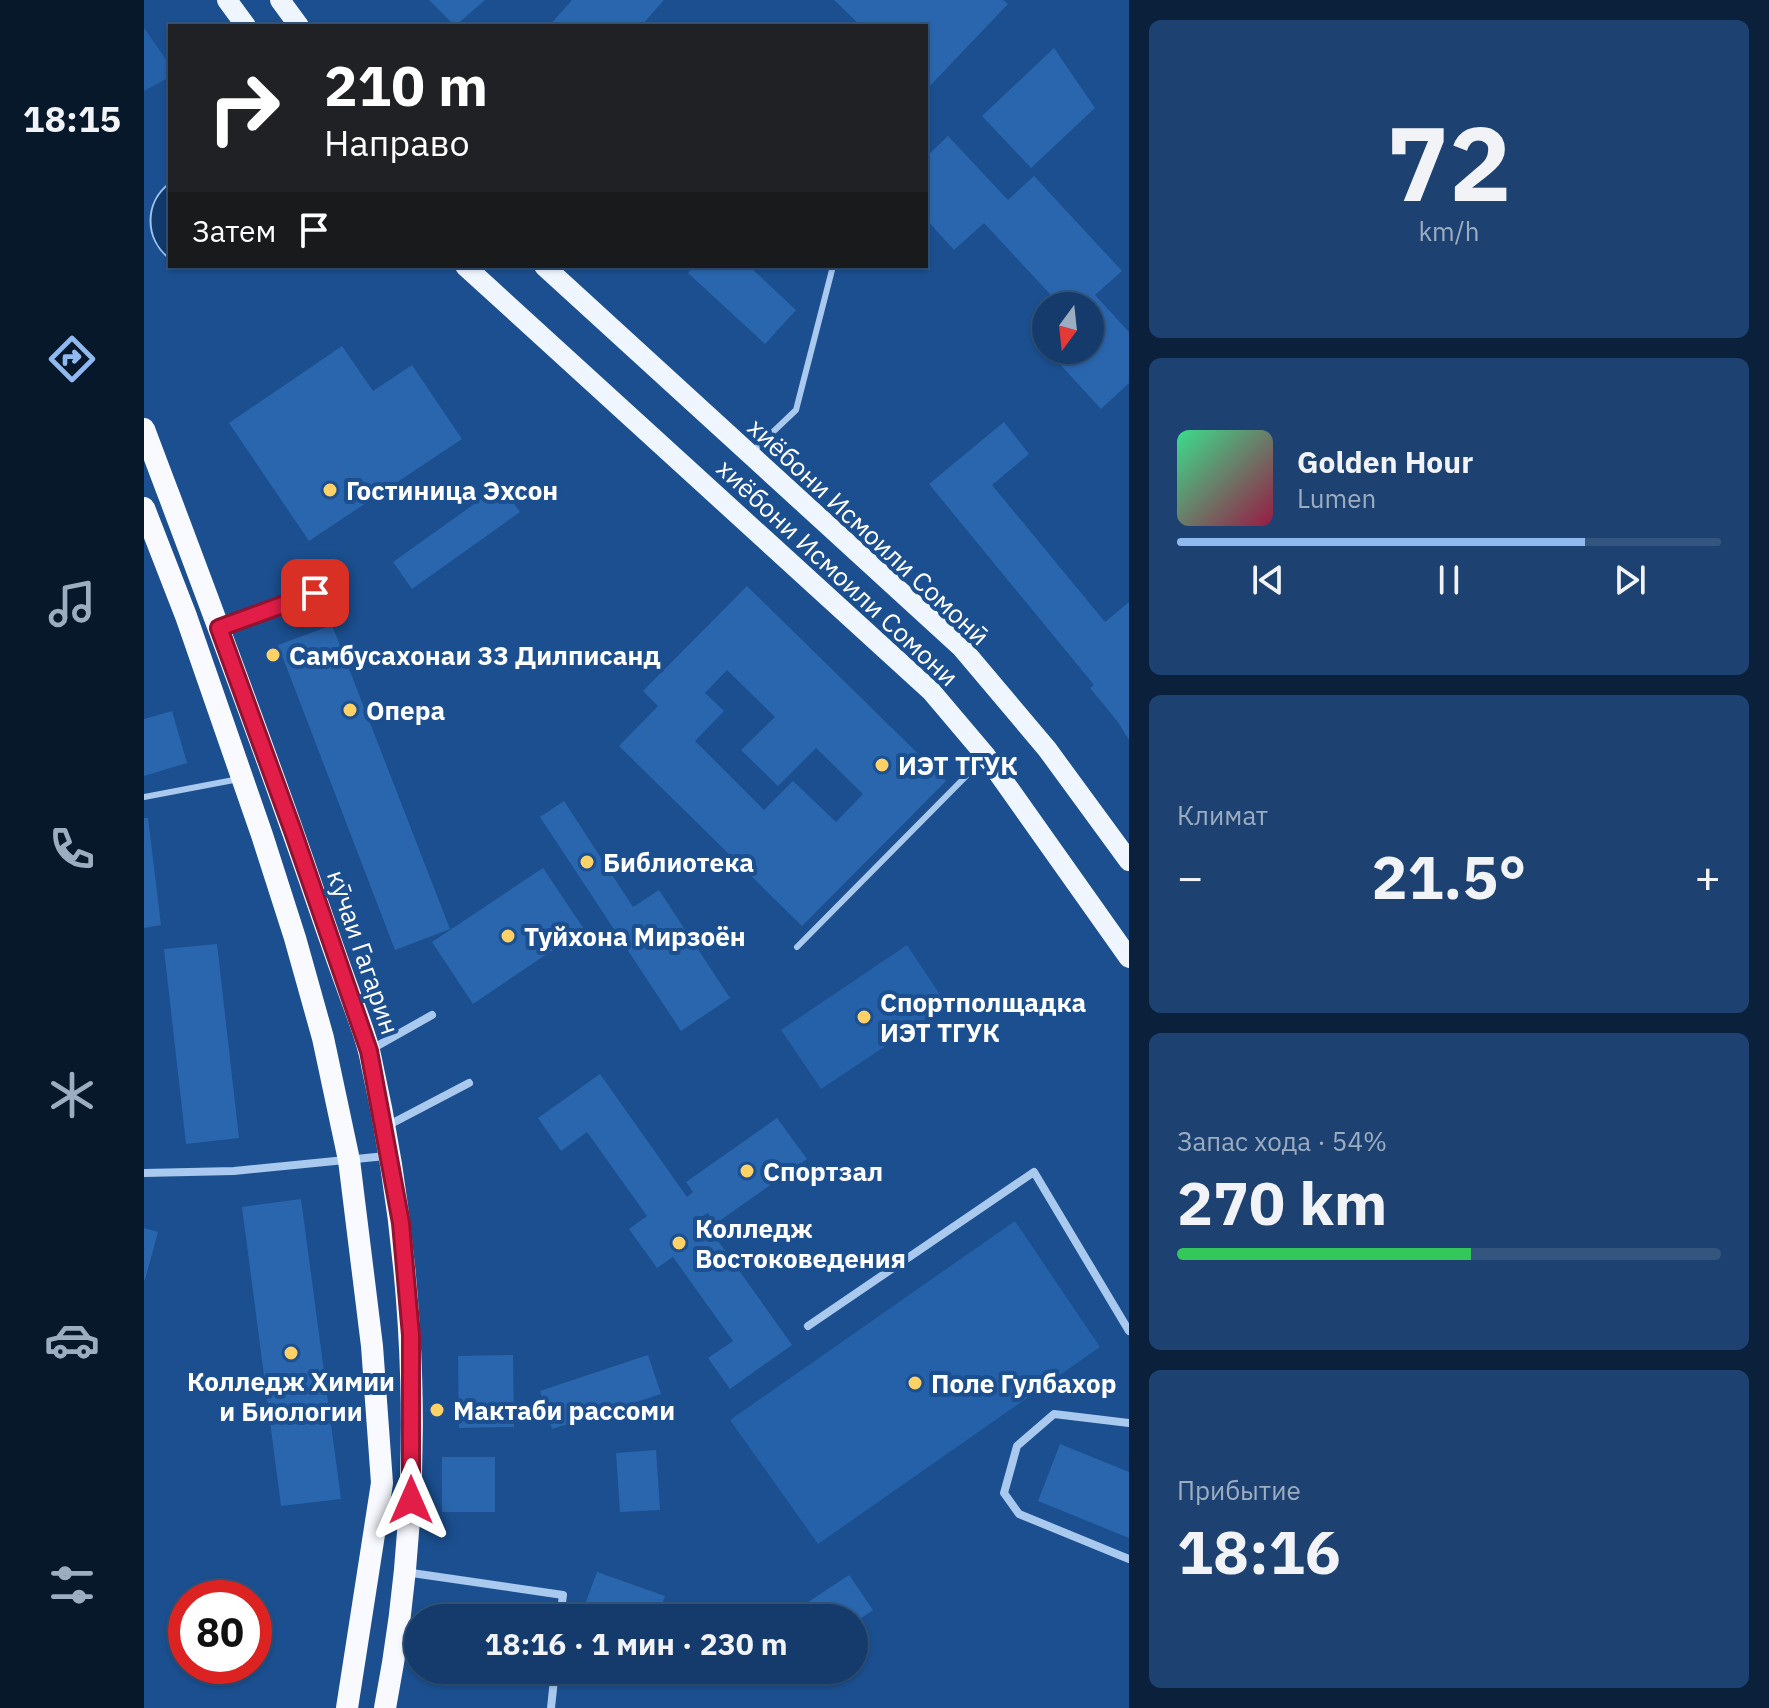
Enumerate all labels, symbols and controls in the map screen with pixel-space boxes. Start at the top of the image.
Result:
text: 210 m [324,49,488,121]
icon: right [192,56,296,160]
text: 72 [1387,94,1511,230]
text: 18:15 [23,95,121,142]
text: Направо [324,119,470,166]
icon: arrive [292,208,336,252]
text: Затем [192,211,276,250]
text: km/h [1418,214,1480,248]
north arrow [1032,292,1104,364]
map controls [1032,292,1104,364]
icon: directions [44,331,100,387]
street label: хиёбони Исмоили Сомонӣ [741,410,997,652]
text: Golden Hour [1297,442,1473,481]
street label: хиёбони Исмоили Сомони [710,451,966,693]
place label: Гостиница Эхсон [346,473,558,507]
marker: Гостиница Эхсон [321,481,339,499]
text: Lumen [1297,481,1376,515]
icon: previous [1246,558,1290,602]
icon: pause [1427,558,1471,602]
icon: next [1608,558,1652,602]
pin [281,559,349,627]
icon: arrive [293,571,337,615]
icon: music [44,576,100,632]
place label: Самбусахонаи 33 Дилписанд [289,638,661,672]
marker: Самбусахонаи 33 Дилписанд [264,646,282,664]
place label: Опера [366,693,446,727]
marker: Опера [341,701,359,719]
place label: ИЭТ ТГУК [898,748,1018,782]
marker: ИЭТ ТГУК [873,756,891,774]
text: Климат [1177,798,1268,832]
icon: phone [44,821,100,877]
text: 21.5° [1372,837,1526,916]
place label: Библиотека [603,845,754,879]
text: − [1177,848,1203,905]
text: + [1695,848,1721,905]
marker: Библиотека [578,853,596,871]
street label: кӯчаи Гагарин [320,865,408,1039]
place label: Туйхона Мирзоён [524,919,746,953]
marker: Туйхона Мирзоён [499,927,517,945]
place label: Спортполщадка ИЭТ ТГУК [880,985,1086,1049]
marker: Спортполщадка ИЭТ ТГУК [855,1008,873,1026]
icon: climate [44,1067,100,1123]
text: Запас хода · 54% [1177,1124,1387,1158]
place label: Спортзал [763,1154,883,1188]
marker: Спортзал [738,1162,756,1180]
text: 270 km [1177,1163,1387,1242]
place label: Колледж Востоковедения [695,1211,906,1275]
marker: Колледж Востоковедения [670,1234,688,1252]
icon: car [44,1312,100,1368]
marker: Колледж Химии и Биологии [282,1344,300,1362]
place label: Колледж Химии и Биологии [187,1364,395,1428]
place label: Поле Гулбахор [931,1366,1116,1400]
marker: Поле Гулбахор [906,1374,924,1392]
place label: Мактаби рассоми [453,1393,675,1427]
marker: Мактаби рассоми [428,1401,446,1419]
position arrow [369,1458,453,1542]
text: Прибытие [1177,1473,1301,1507]
text: 18:16 [1177,1512,1341,1591]
icon: filters [44,1557,100,1613]
speed limit sign: 80 [168,1580,272,1684]
text: 18:16 · 1 мин · 230 m [484,1624,788,1663]

